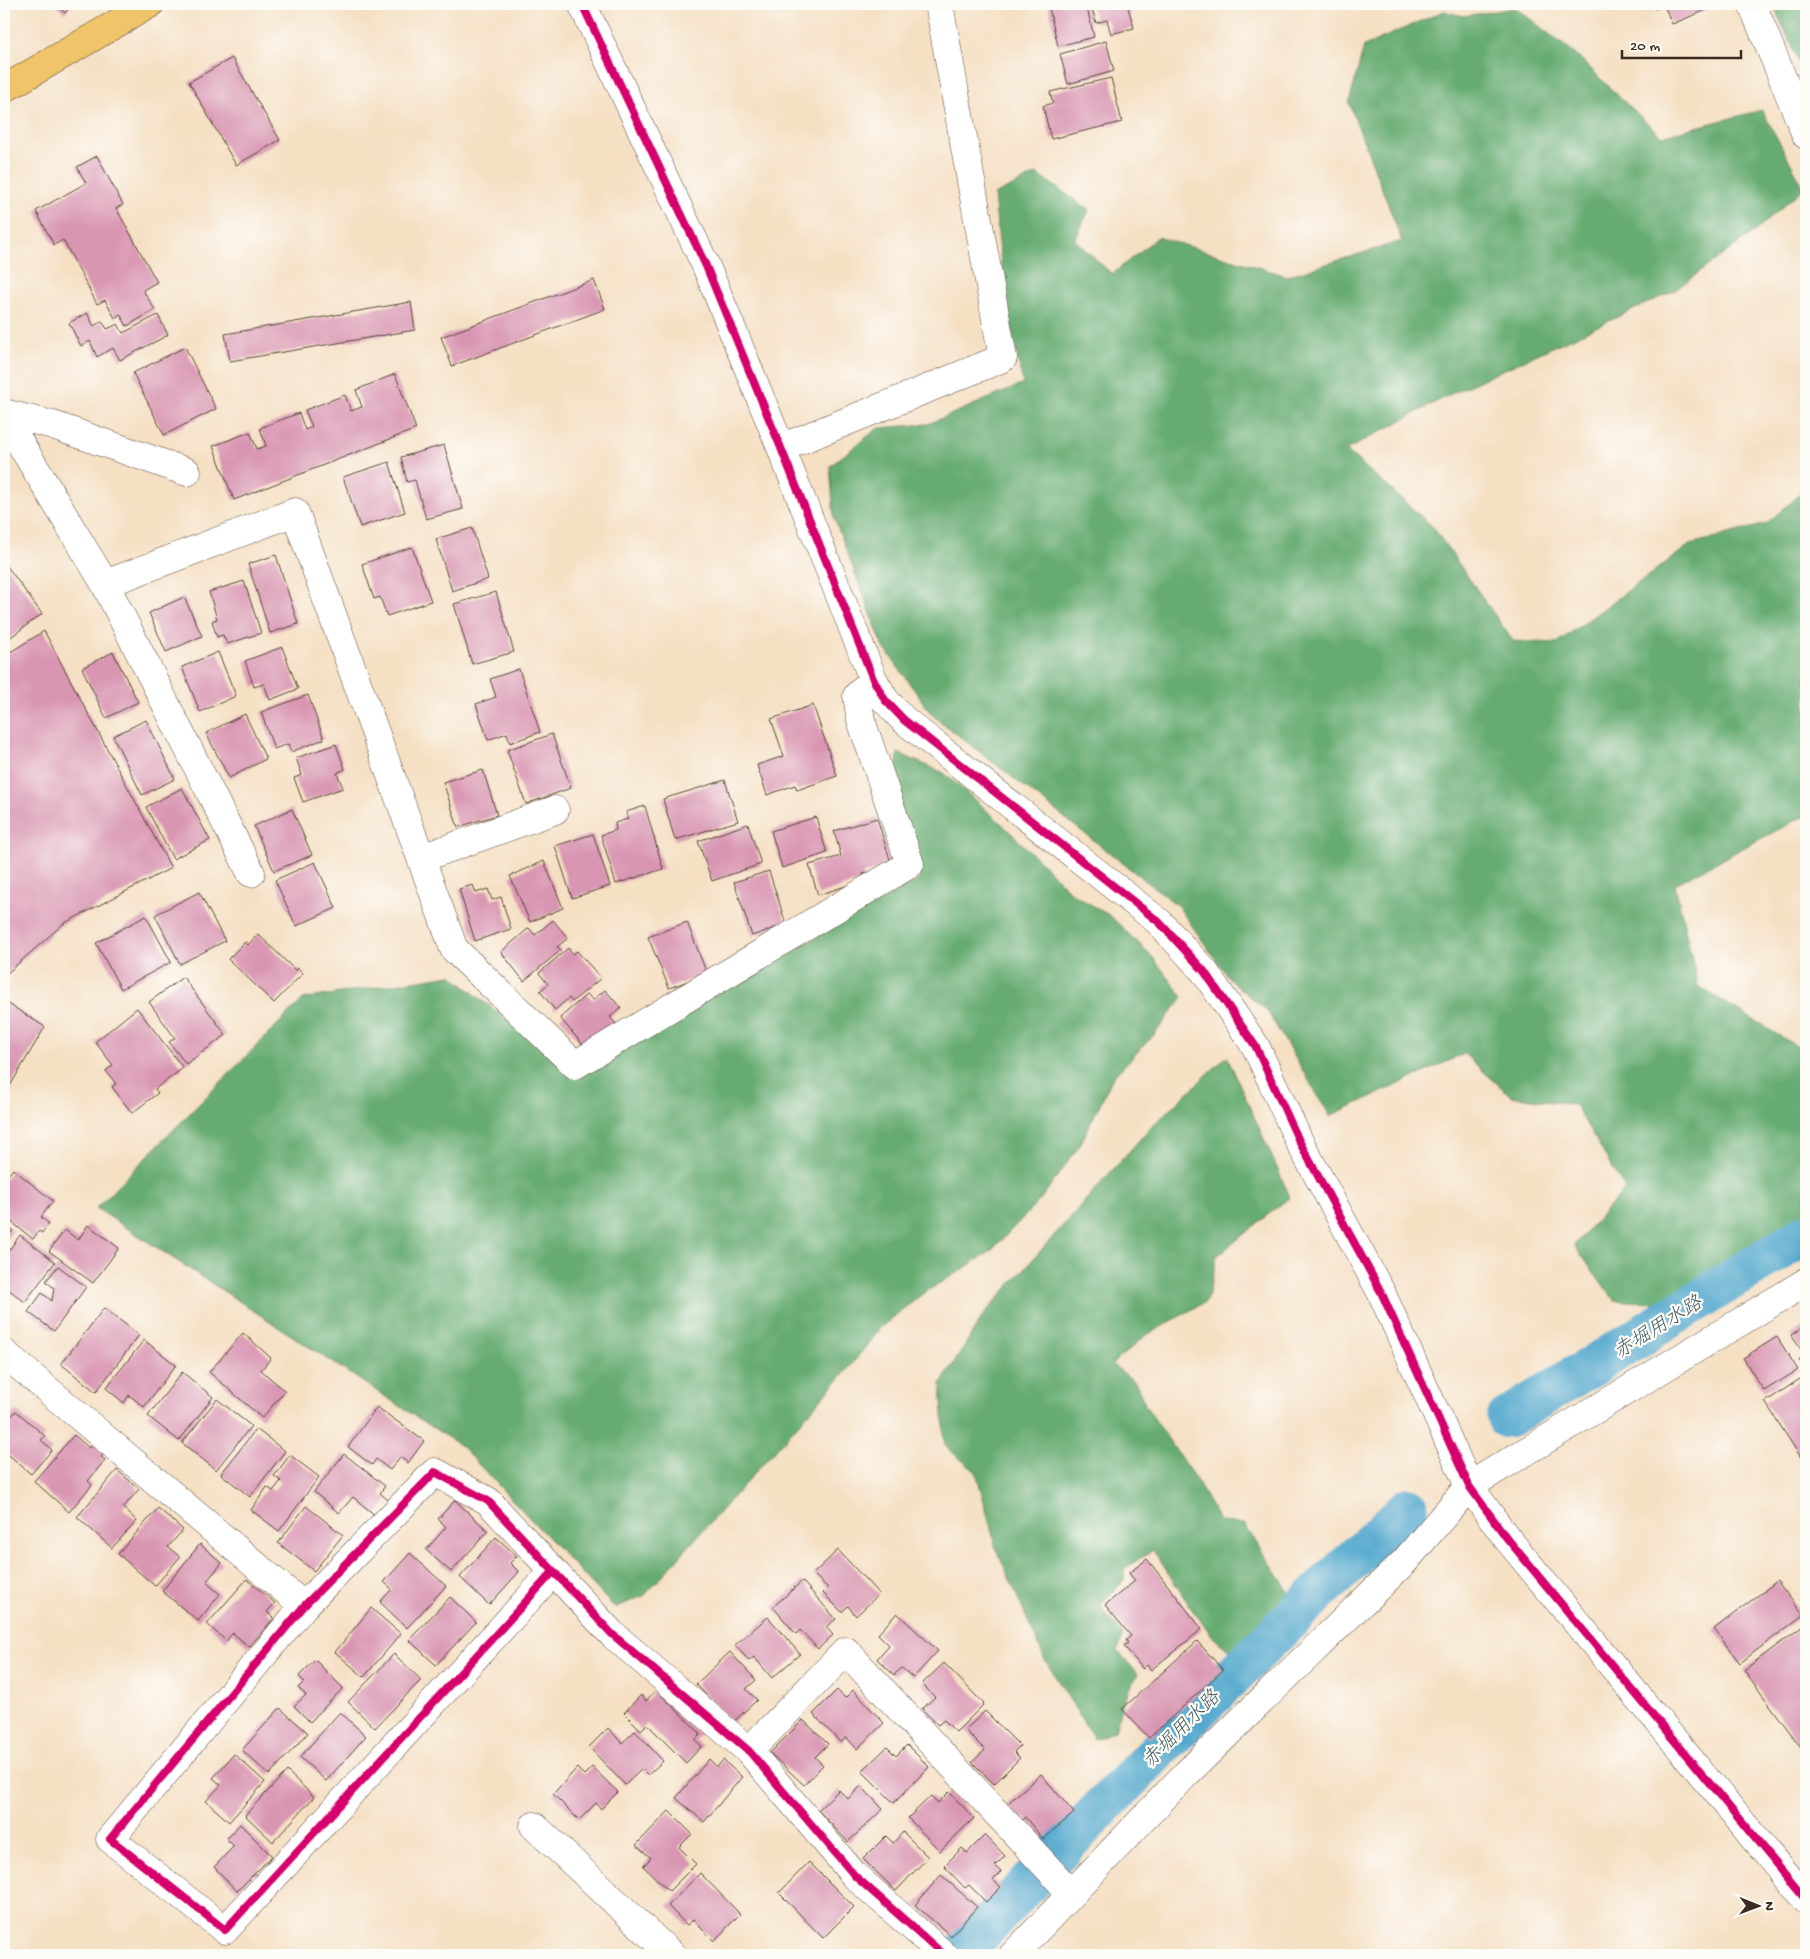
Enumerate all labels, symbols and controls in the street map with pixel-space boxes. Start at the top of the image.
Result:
scale bar [1622,28,1741,60]
text: 20 m [1630,38,1660,56]
water label: 赤堀用水路 [1609,1290,1708,1365]
water label: 赤堀用水路 [1138,1685,1227,1774]
north arrow [1732,1882,1782,1932]
text: N [1760,1901,1777,1911]

